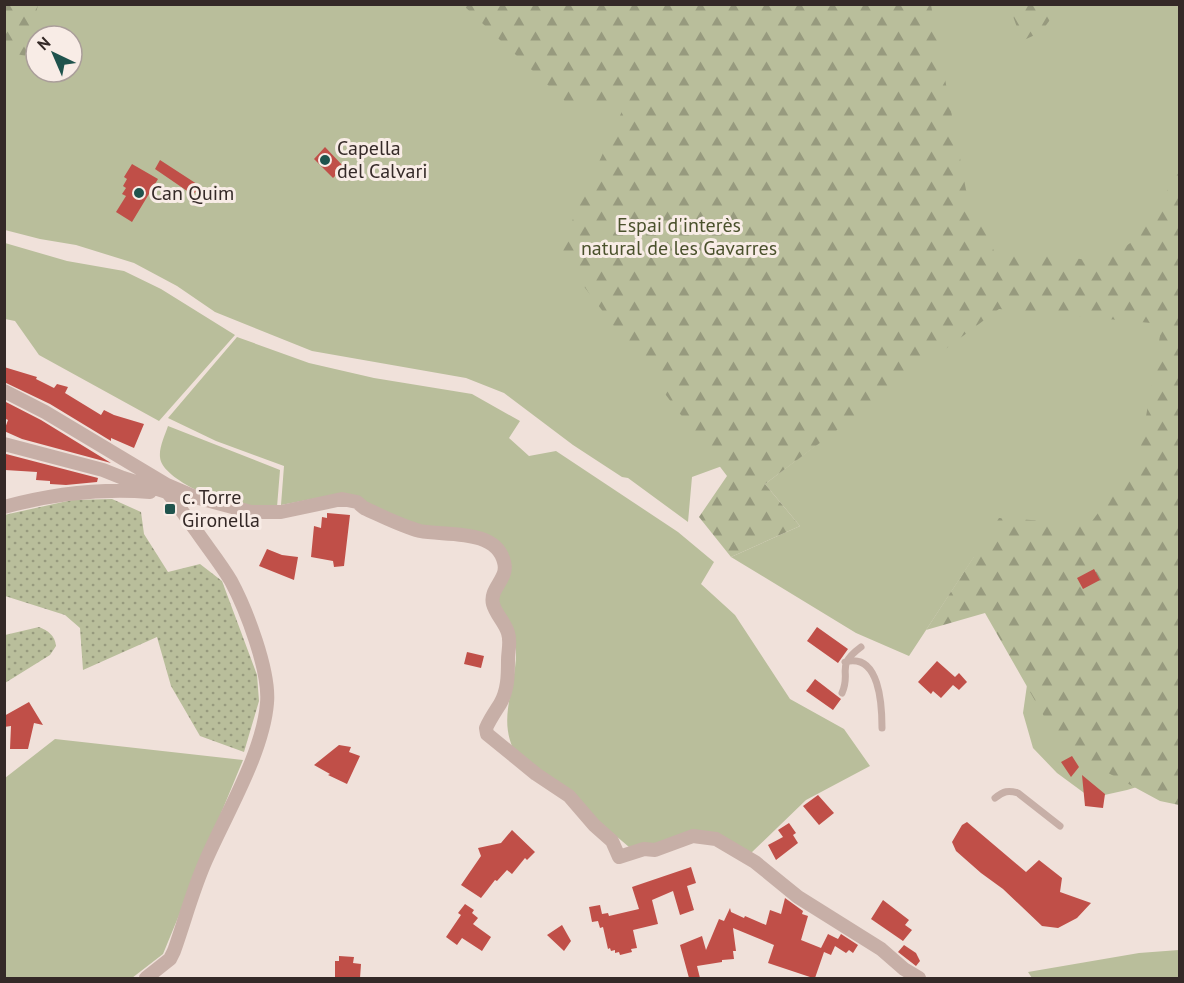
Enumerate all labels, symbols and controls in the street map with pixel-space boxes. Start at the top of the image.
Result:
north arrow [24,24,84,84]
text: N [33,32,54,54]
place label: Capella del Calvari [337,135,428,184]
marker: Capella del Calvari [318,153,332,167]
place label: Can Quim [151,180,234,206]
marker: Can Quim [132,186,146,200]
park label: Espai d'interès natural de les Gavarres [581,212,777,261]
place label: c. Torre Gironella [182,484,260,533]
marker: c. Torre Gironella [163,502,177,516]

